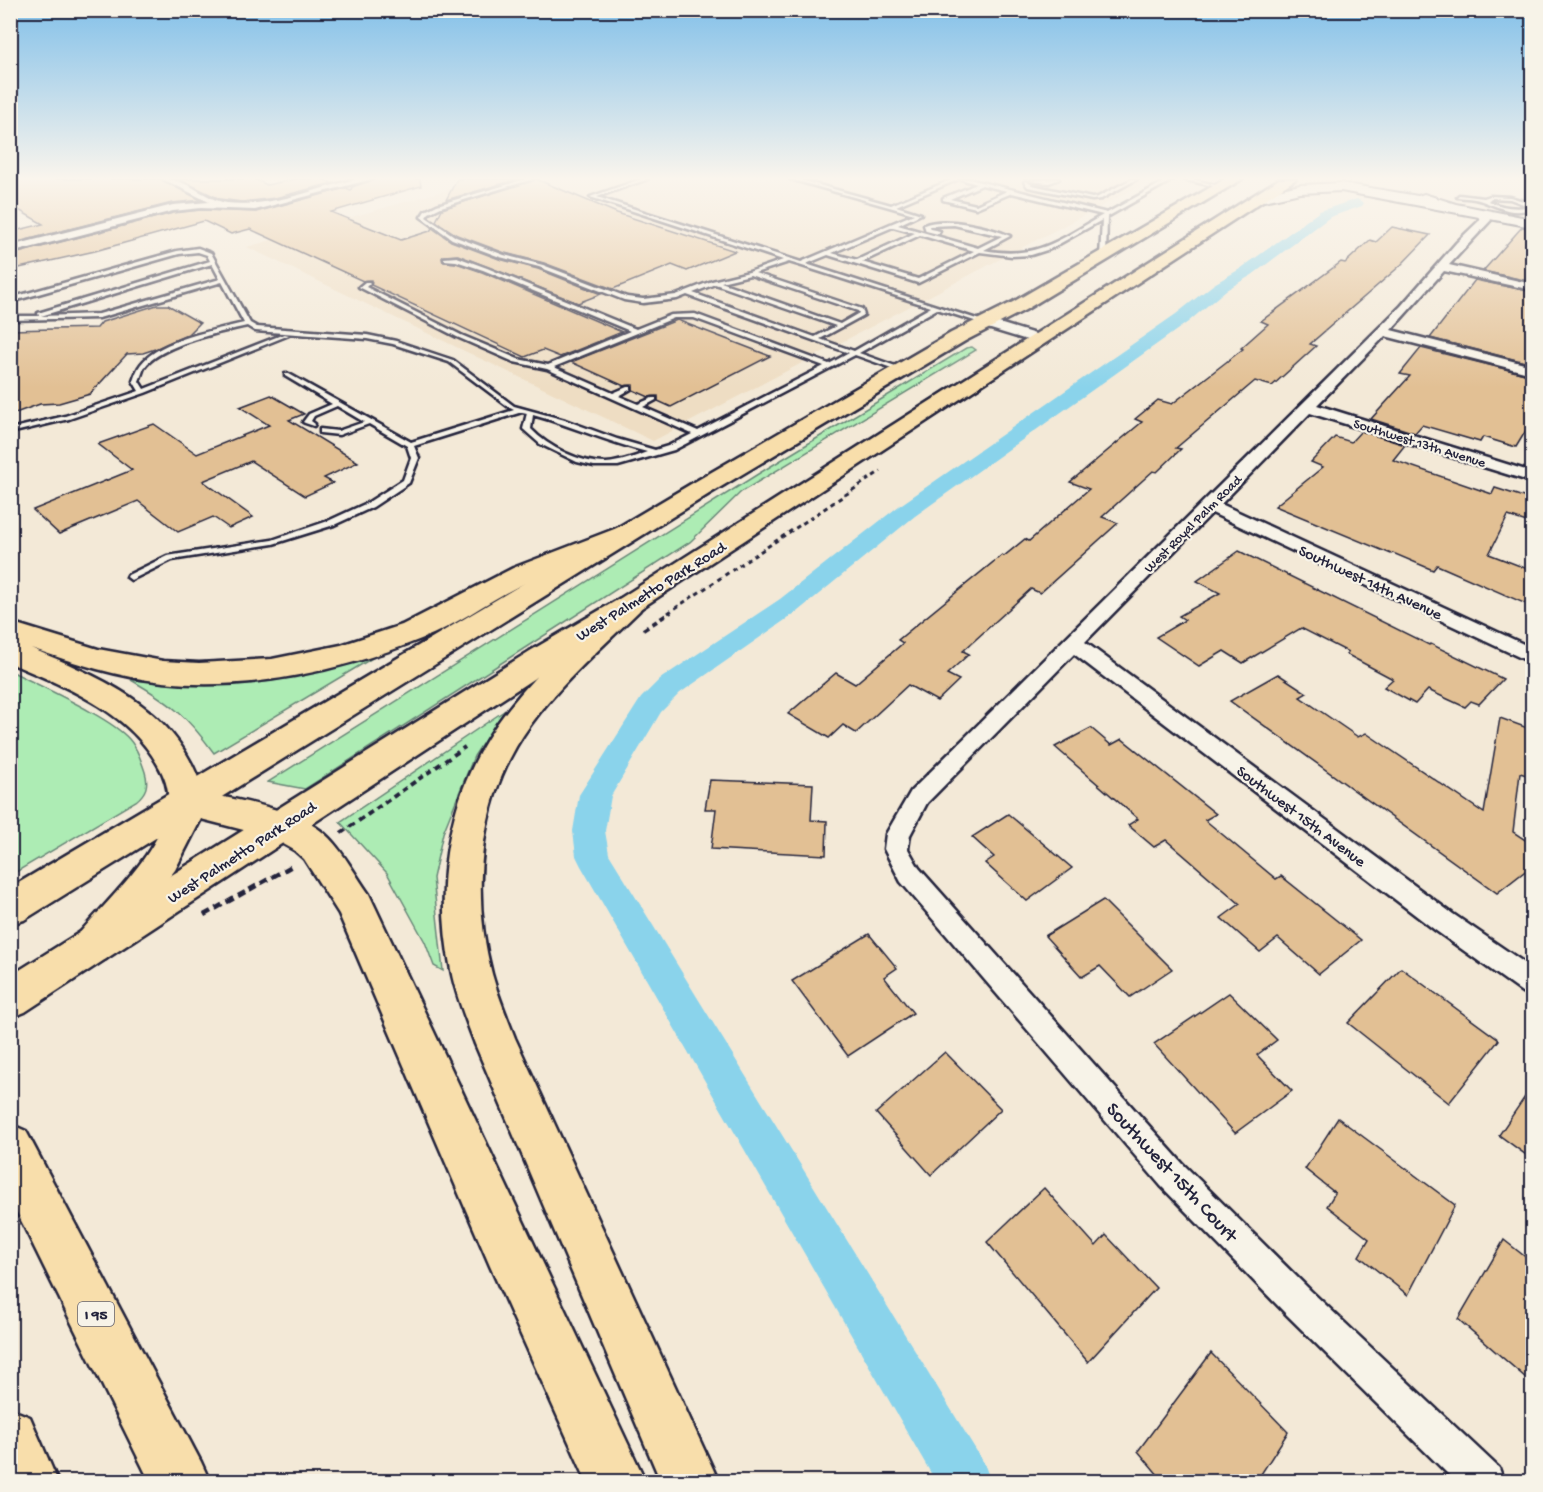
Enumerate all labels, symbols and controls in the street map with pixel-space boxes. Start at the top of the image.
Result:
street label: Southwest 13th Avenue [1351,416,1488,473]
street label: West Royal Palm Road [1141,471,1247,577]
street label: West Palmetto Park Road [573,538,732,647]
street label: Southwest 14th Avenue [1295,543,1445,626]
street label: Southwest 15th Avenue [1231,763,1369,873]
street label: West Palmetto Park Road [165,798,322,909]
street label: Southwest 15th Court [1100,1099,1242,1249]
road number: I 95 [78,1302,114,1326]

